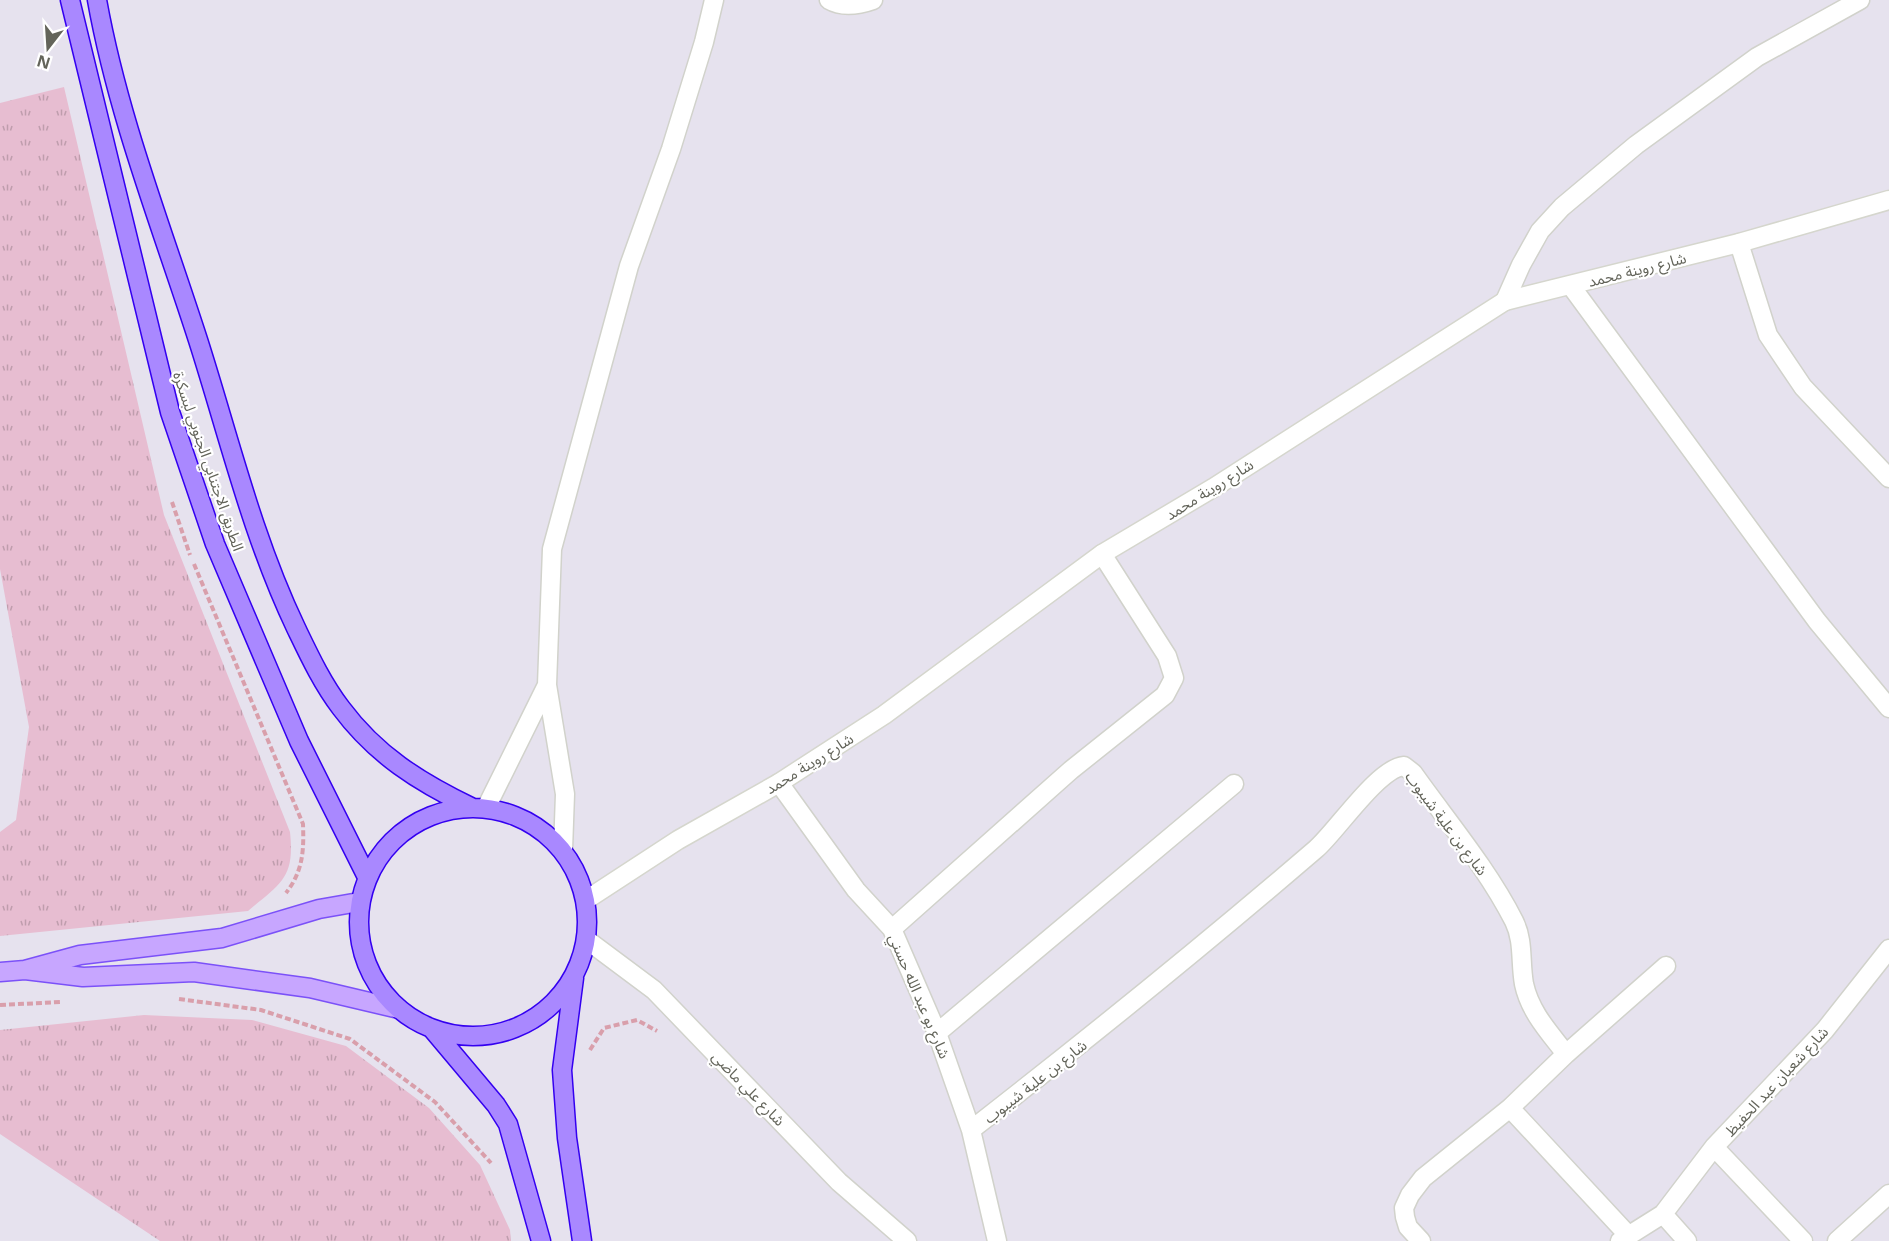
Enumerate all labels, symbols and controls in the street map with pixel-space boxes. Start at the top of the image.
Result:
north arrow [18,18,78,78]
text: N [34,50,53,75]
street label: شارع روينة محمد [1586,247,1689,294]
street label: الطريق الاجتنابي الجنوبي لبسكرة [167,369,249,554]
street label: شارع روينة محمد [1161,454,1259,527]
street label: شارع روينة محمد [761,728,859,801]
street label: شارع بن علية شيبوب [1399,767,1493,881]
street label: شارع بو عبد الله حسني [882,931,955,1063]
street label: شارع شعبان عبد الحفيظ [1720,1022,1835,1142]
street label: شارع بن علية شيبوب [979,1034,1093,1130]
street label: شارع علي ماضي [706,1046,790,1132]

